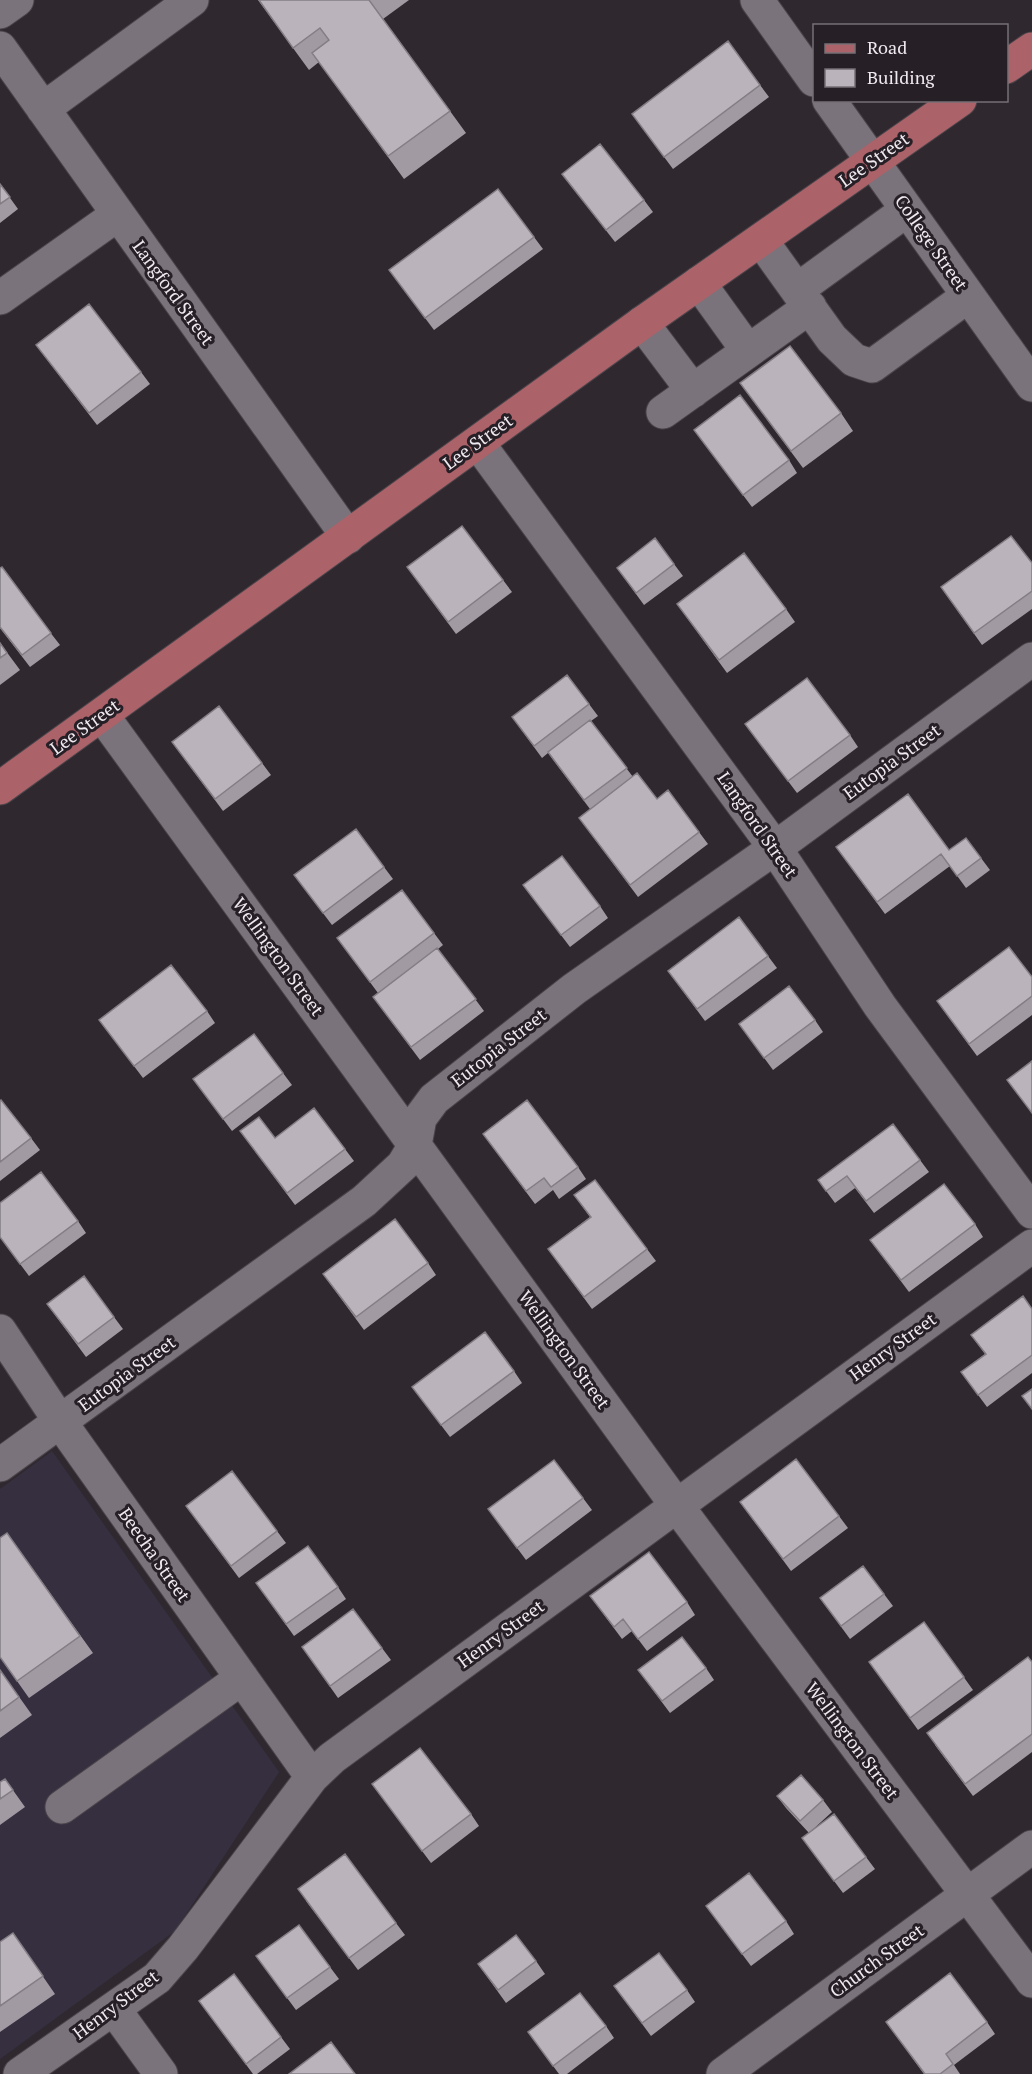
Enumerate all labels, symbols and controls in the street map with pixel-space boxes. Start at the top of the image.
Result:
legend [813,24,1008,102]
text: Road [867,35,907,59]
text: Building [867,65,935,89]
street label: Lee Street [834,126,913,192]
street label: College Street [890,190,974,295]
street label: Langford Street [128,235,220,350]
street label: Lee Street [438,408,517,475]
street label: Lee Street [45,693,124,760]
street label: Eutopia Street [838,718,945,805]
street label: Langford Street [712,767,803,882]
street label: Wellington Street [228,892,330,1021]
street label: Eutopia Street [446,1002,551,1092]
street label: Wellington Street [514,1285,616,1414]
street label: Henry Street [844,1306,941,1386]
street label: Eutopia Street [73,1330,180,1417]
street label: Beecha Street [114,1503,196,1606]
street label: Henry Street [452,1593,549,1673]
street label: Wellington Street [801,1677,905,1804]
street label: Church Street [825,1918,929,2002]
street label: Henry Street [68,1964,163,2044]

